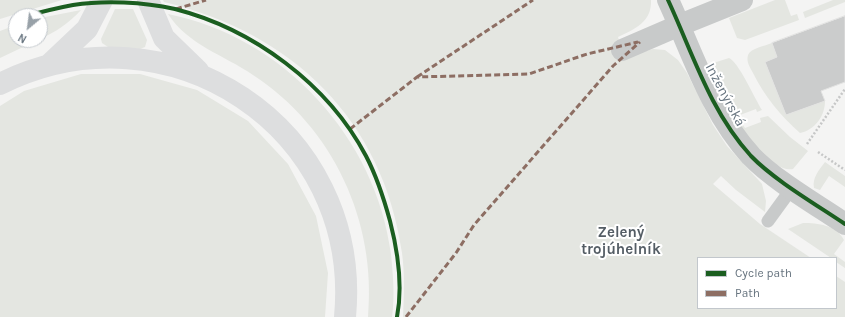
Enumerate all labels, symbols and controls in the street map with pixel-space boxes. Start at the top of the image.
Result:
north arrow [8,8,48,48]
text: N [16,30,29,46]
street label: Inženýrská [701,61,749,129]
district label: Zelený trojúhelník [581,224,661,259]
legend [697,257,837,309]
text: Cycle path [735,266,792,280]
text: Path [735,286,760,300]

